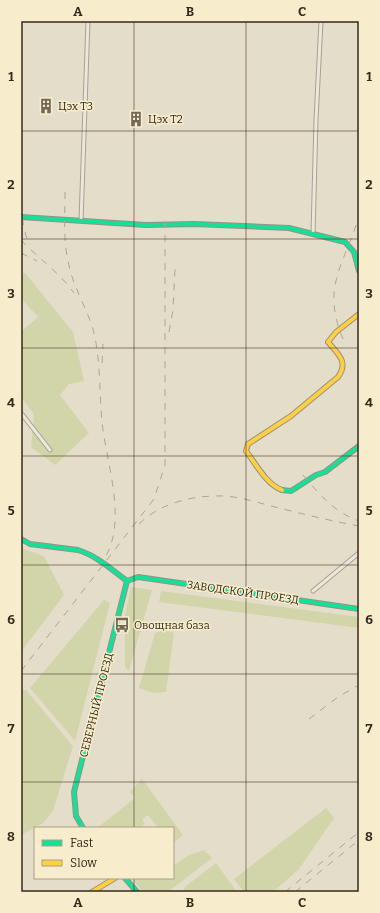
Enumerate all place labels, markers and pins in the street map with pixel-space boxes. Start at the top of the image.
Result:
building icon: Цэх Т3 [37,97,55,115]
place label: Цэх Т3 [58,100,93,113]
building icon: Цэх Т2 [127,110,145,128]
place label: Цэх Т2 [148,113,183,126]
bus stop icon: Овощная база [113,616,131,634]
place label: Овощная база [134,619,210,632]

